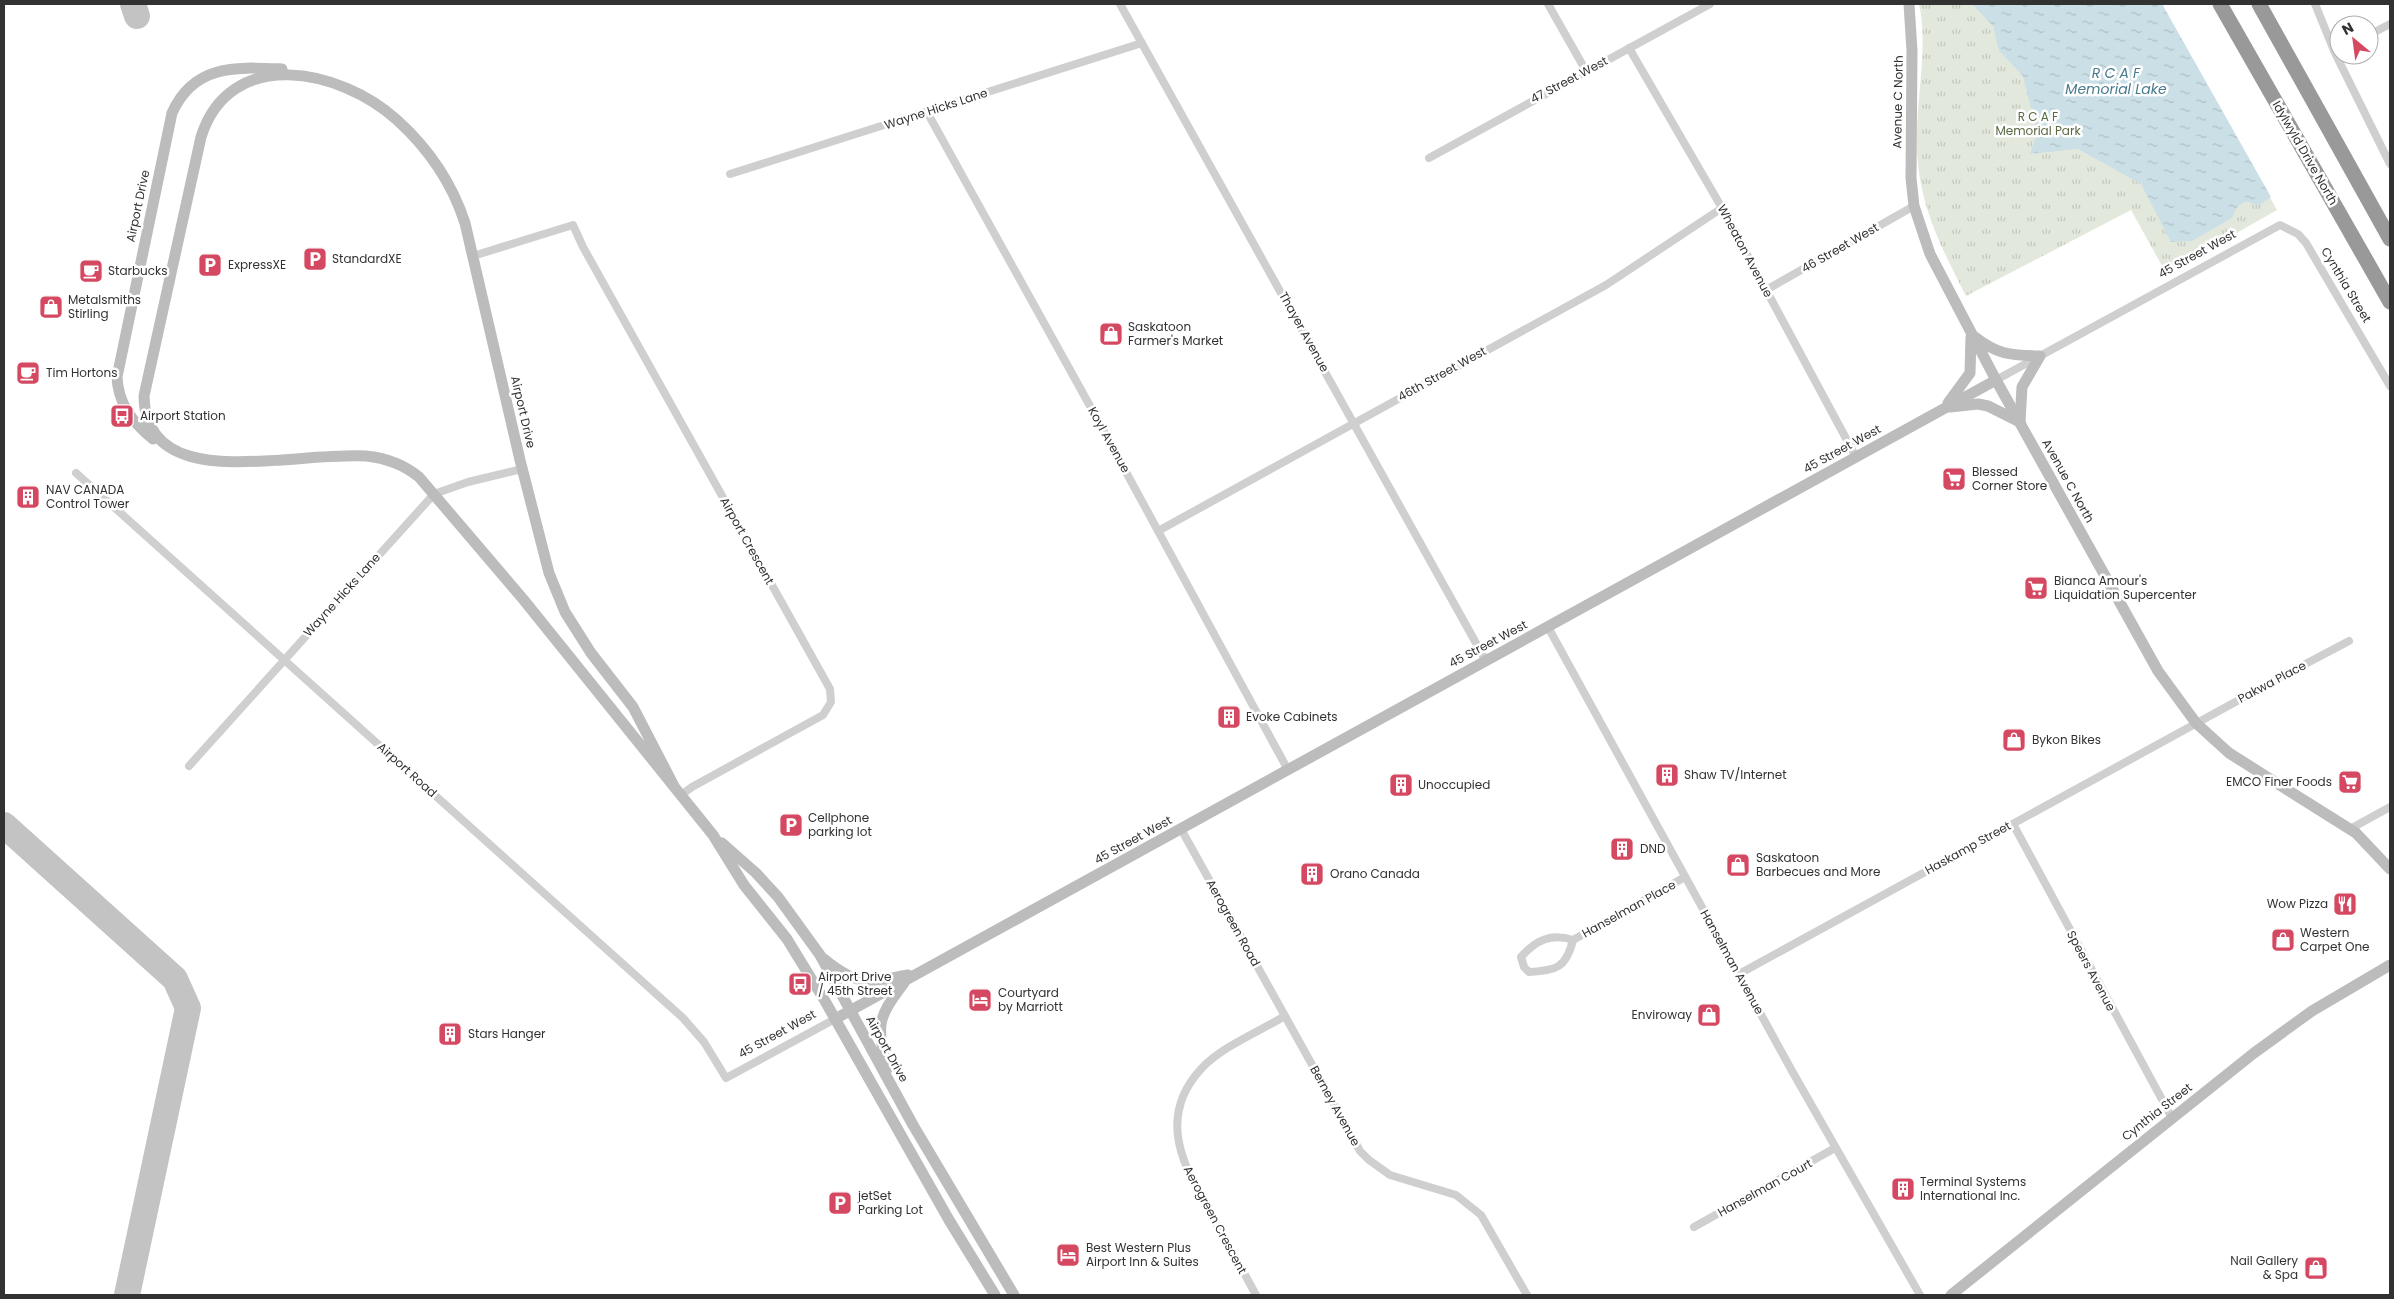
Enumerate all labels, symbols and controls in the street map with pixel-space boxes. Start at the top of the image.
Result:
north arrow [2329,15,2379,65]
text: N [2338,17,2357,40]
street label: 47 Street West [1527,52,1610,107]
street label: Avenue C North [1888,55,1907,149]
water label: R C A F Memorial Lake [2065,63,2167,99]
street label: Wayne Hicks Lane [882,84,990,133]
street label: Idylwyld Drive North [2269,98,2342,208]
park label: R C A F Memorial Park [1995,108,2081,139]
street label: Airport Drive [122,168,153,244]
street label: Wheaton Avenue [1714,201,1777,300]
street label: 46 Street West [1798,219,1881,277]
street label: 45 Street West [2155,225,2239,282]
street label: Cynthia Street [2317,244,2376,326]
parking icon: StandardXE [302,246,328,272]
place label: StandardXE [332,250,402,267]
parking icon: ExpressXE [197,252,223,278]
place label: ExpressXE [228,256,286,273]
cafe icon: Starbucks [78,258,104,284]
place label: Starbucks [108,262,168,279]
street label: Thayer Avenue [1275,289,1334,375]
place label: Metalsmiths Stirling [68,291,141,322]
shop icon: Metalsmiths Stirling [38,294,64,320]
place label: Saskatoon Farmer's Market [1128,318,1223,349]
shop icon: Saskatoon Farmer's Market [1098,321,1124,347]
street label: 46th Street West [1395,342,1489,405]
cafe icon: Tim Hortons [15,360,41,386]
place label: Tim Hortons [46,364,117,381]
street label: Airport Drive [507,374,540,450]
bus stop icon: Airport Station [109,403,135,429]
street label: Koyl Avenue [1084,404,1135,476]
place label: Airport Station [140,407,226,424]
street label: 45 Street West [1800,420,1884,477]
street label: Avenue C North [2038,436,2099,526]
place label: Blessed Corner Store [1972,463,2047,494]
supermarket icon: Blessed Corner Store [1941,466,1967,492]
place label: NAV CANADA Control Tower [46,481,130,512]
building icon: NAV CANADA Control Tower [15,484,41,510]
street label: Airport Crescent [716,494,779,588]
street label: Wayne Hicks Lane [299,549,384,640]
place label: Bianca Amour's Liquidation Supercenter [2054,572,2197,603]
supermarket icon: Bianca Amour's Liquidation Supercenter [2023,575,2049,601]
street label: 45 Street West [1446,616,1530,671]
street label: Pakwa Place [2235,656,2309,707]
building icon: Evoke Cabinets [1216,704,1242,730]
place label: Evoke Cabinets [1246,708,1338,725]
shop icon: Bykon Bikes [2001,727,2027,753]
place label: Bykon Bikes [2032,731,2101,748]
street label: Airport Road [374,738,441,801]
building icon: Shaw TV/Internet [1654,762,1680,788]
place label: Shaw TV/Internet [1684,766,1787,783]
supermarket icon: EMCO Finer Foods [2337,769,2363,795]
building icon: Unoccupied [1388,772,1414,798]
place label: EMCO Finer Foods [2226,773,2332,790]
place label: Unoccupied [1418,776,1490,793]
place label: Cellphone parking lot [808,809,872,840]
street label: 45 Street West [1091,811,1175,868]
parking icon: Cellphone parking lot [778,812,804,838]
street label: Haskamp Street [1922,817,2014,878]
building icon: DND [1609,836,1635,862]
place label: DND [1640,840,1665,857]
place label: Saskatoon Barbecues and More [1756,849,1880,880]
shop icon: Saskatoon Barbecues and More [1725,852,1751,878]
building icon: Orano Canada [1299,861,1325,887]
place label: Orano Canada [1330,865,1420,882]
street label: Aerogreen Road [1202,876,1264,969]
street label: Hanselman Place [1579,876,1679,941]
restaurant icon: Wow Pizza [2332,891,2358,917]
place label: Wow Pizza [2267,895,2328,912]
street label: Hanselman Avenue [1697,906,1768,1017]
place label: Western Carpet One [2300,924,2370,955]
street label: Speers Avenue [2063,927,2120,1014]
shop icon: Western Carpet One [2270,927,2296,953]
place label: Airport Drive / 45th Street [818,968,892,999]
bus stop icon: Airport Drive / 45th Street [787,971,813,997]
place label: Courtyard by Marriott [998,984,1063,1015]
hotel icon: Courtyard by Marriott [967,987,993,1013]
shop icon: Enviroway [1696,1002,1722,1028]
street label: 45 Street West [735,1005,819,1062]
place label: Enviroway [1632,1006,1692,1023]
street label: Airport Drive [862,1013,913,1085]
building icon: Stars Hanger [437,1021,463,1047]
place label: Stars Hanger [468,1025,546,1042]
street label: Berney Avenue [1306,1063,1365,1149]
street label: Cynthia Street [2118,1079,2195,1145]
street label: Hanselman Court [1714,1155,1815,1221]
street label: Aerogreen Crescent [1180,1163,1251,1277]
place label: Terminal Systems International Inc. [1920,1173,2026,1204]
building icon: Terminal Systems International Inc. [1890,1176,1916,1202]
place label: jetSet Parking Lot [857,1187,923,1218]
parking icon: jetSet Parking Lot [827,1190,853,1216]
place label: Best Western Plus Airport Inn & Suites [1086,1239,1199,1270]
hotel icon: Best Western Plus Airport Inn & Suites [1055,1242,1081,1268]
place label: Nail Gallery & Spa [2230,1252,2298,1283]
shop icon: Nail Gallery & Spa [2303,1255,2329,1281]

